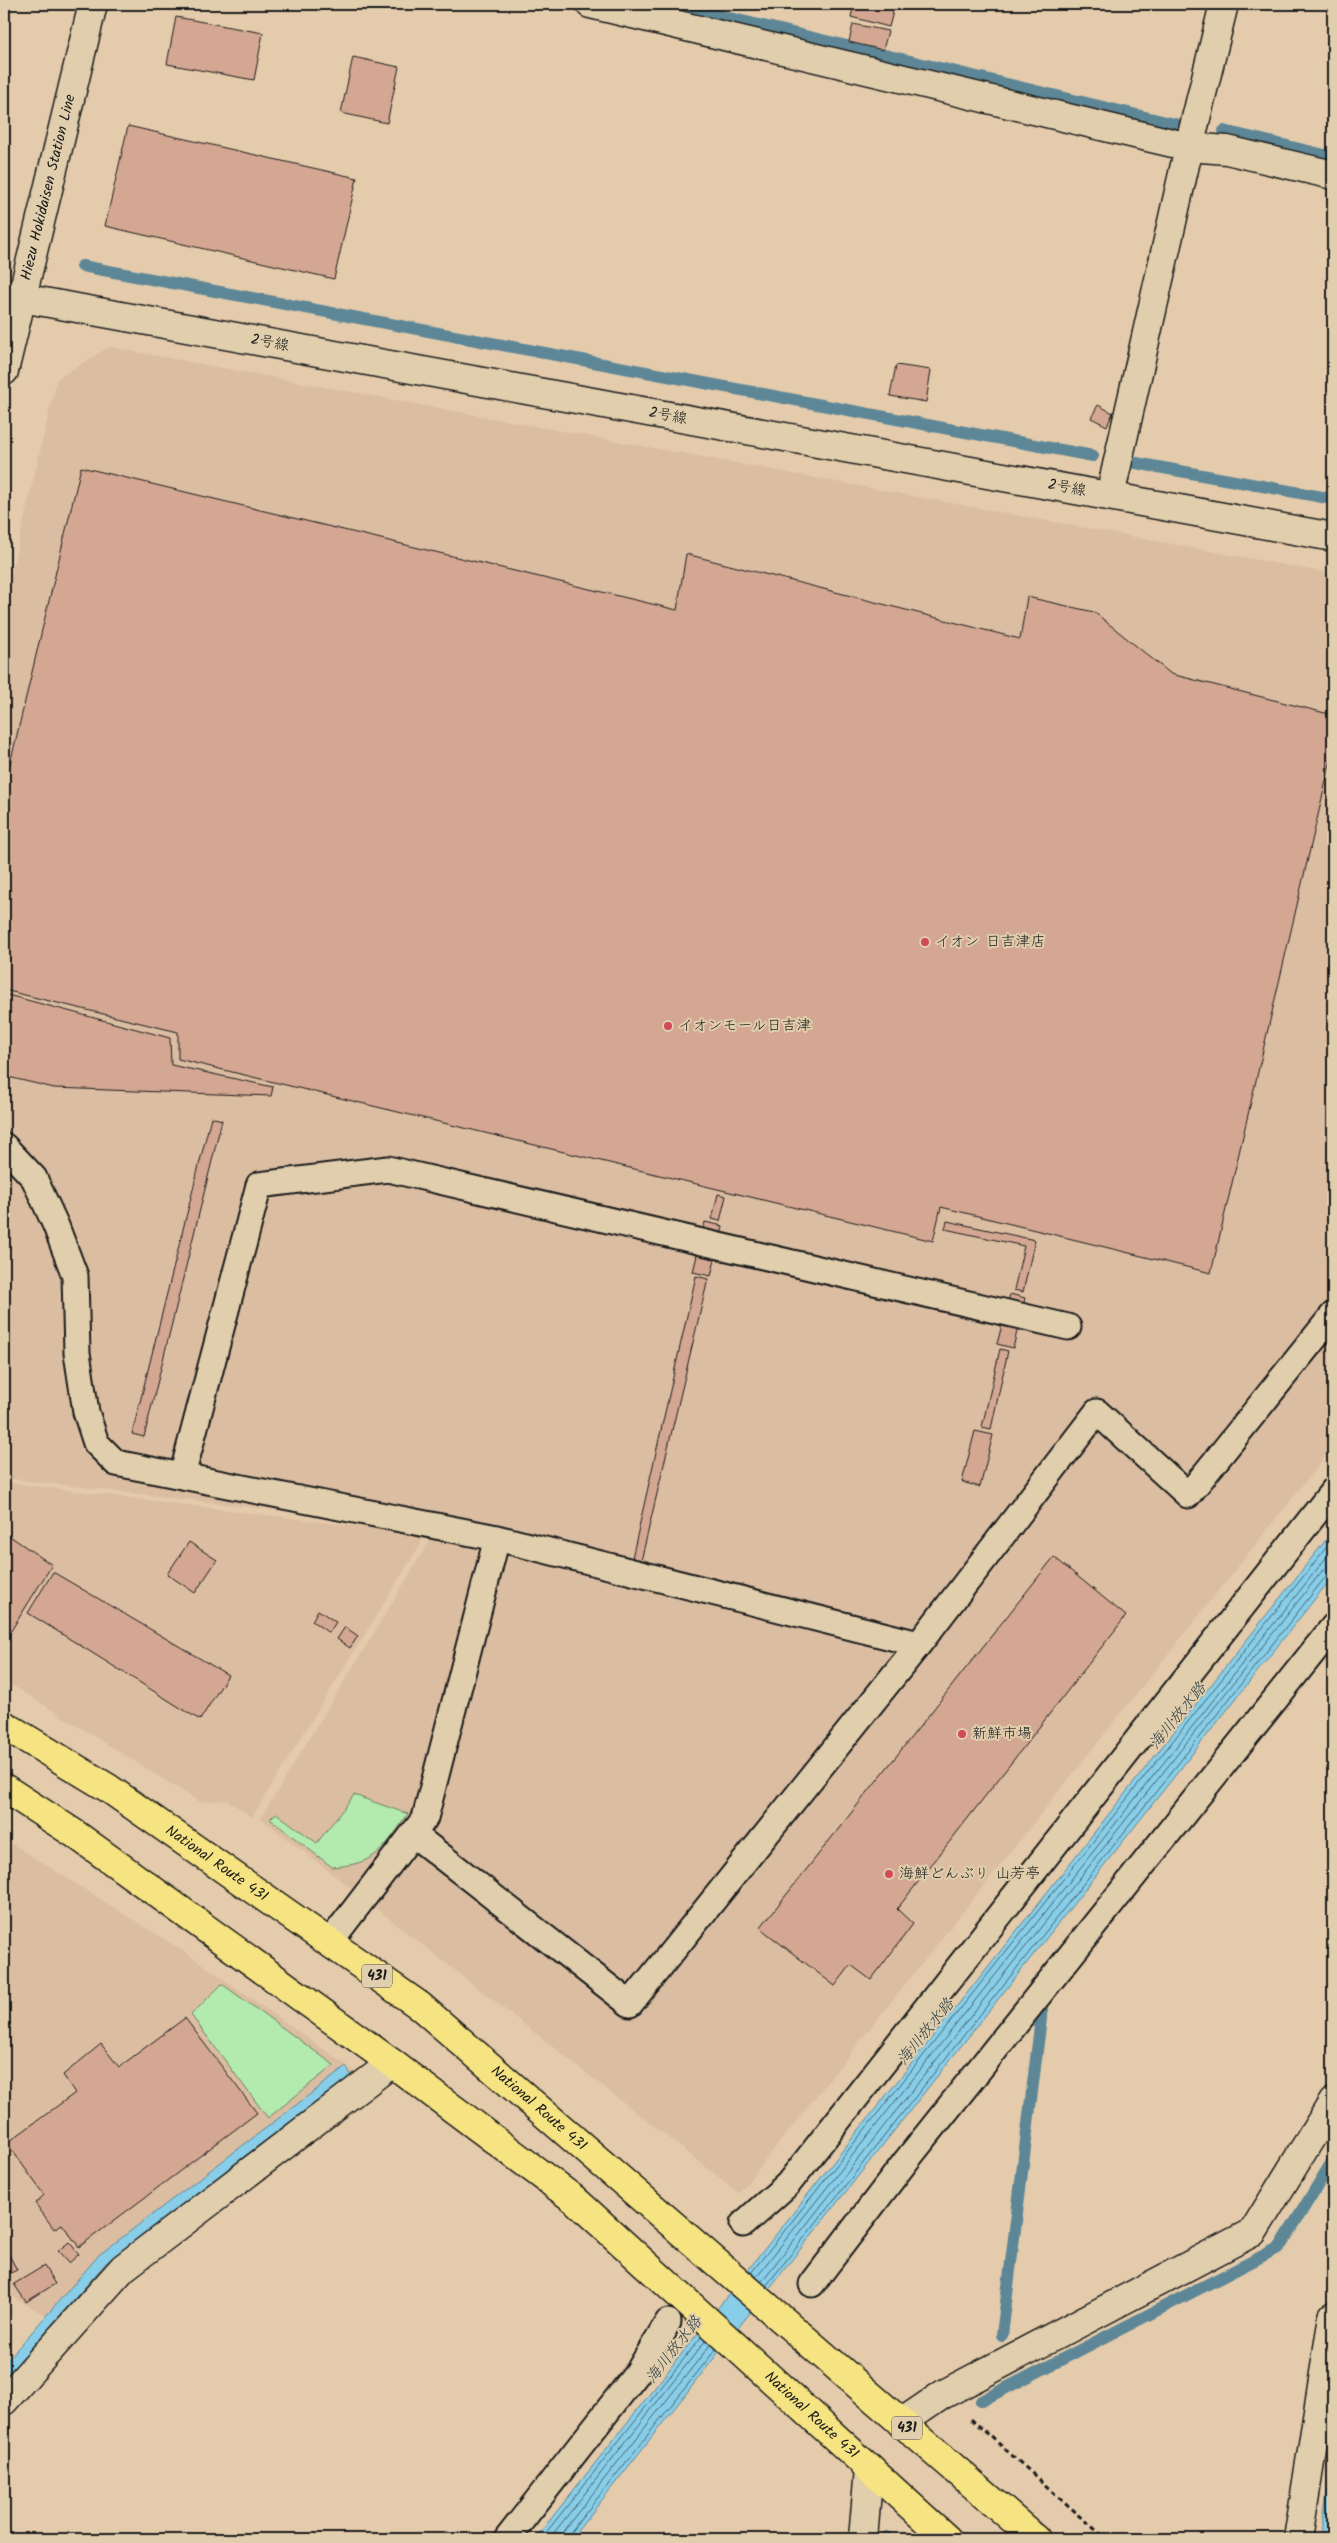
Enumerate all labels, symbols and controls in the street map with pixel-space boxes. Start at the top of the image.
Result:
street label: Hiezu Hokidaisen Station Line [14,92,83,283]
street label: 2号線 [249,328,291,358]
street label: 2号線 [647,401,689,431]
street label: 2号線 [1046,473,1088,503]
place label: イオン 日吉津店 [935,930,1045,954]
marker: イオン 日吉津店 [919,936,931,948]
place label: イオンモール日吉津 [678,1014,812,1038]
marker: イオンモール日吉津 [662,1020,674,1032]
water label: 海川放水路 [1143,1676,1214,1755]
place label: 新鮮市場 [972,1722,1032,1746]
marker: 新鮮市場 [956,1728,968,1740]
street label: National Route 431 [160,1819,273,1909]
place label: 海鮮どんぶり 山芳亭 [899,1862,1040,1886]
marker: 海鮮どんぶり 山芳亭 [883,1868,895,1880]
road number: 431 [362,1964,392,1988]
water label: 海川放水路 [891,1992,962,2071]
street label: National Route 431 [485,2060,592,2157]
water label: 海川放水路 [640,2310,709,2389]
street label: National Route 431 [758,2366,864,2465]
road number: 431 [892,2416,922,2440]

